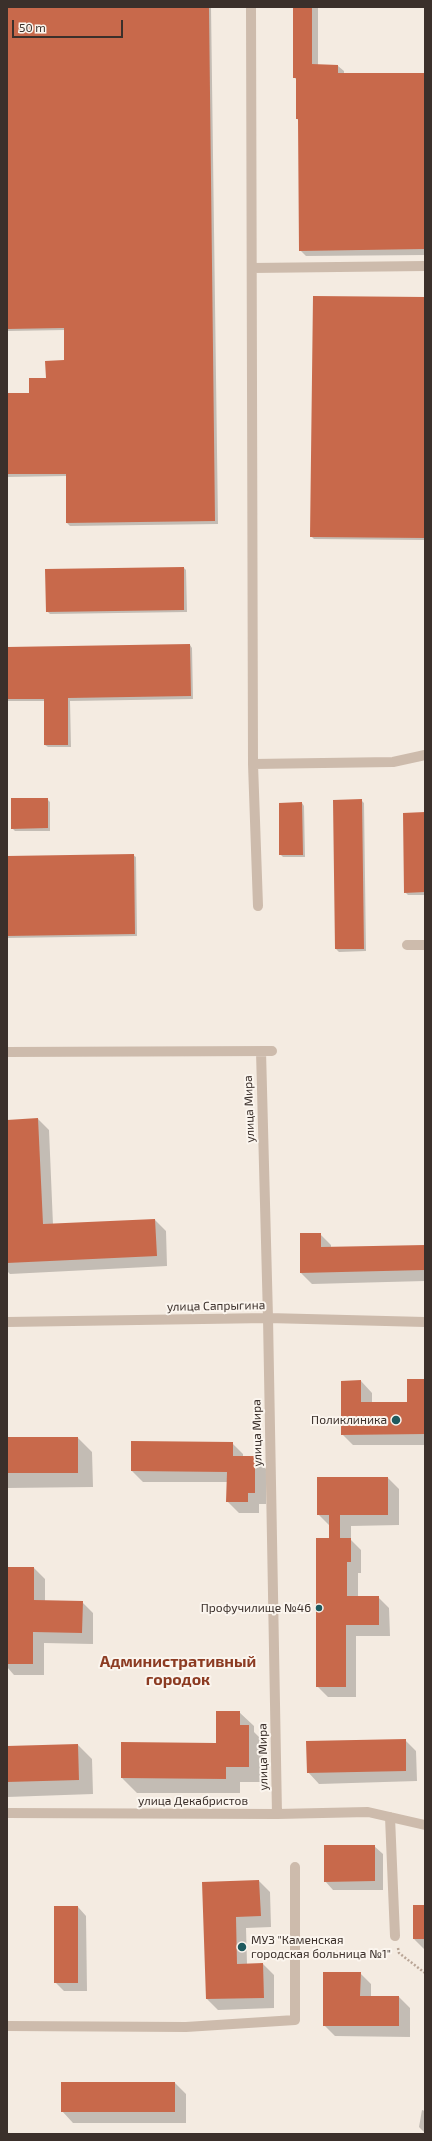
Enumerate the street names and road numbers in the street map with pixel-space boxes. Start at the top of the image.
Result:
street label: улица Мира [241,1075,257,1143]
street label: улица Сапрыгина [167,1298,265,1314]
street label: улица Мира [249,1399,265,1467]
street label: улица Мира [255,1723,271,1791]
street label: улица Декабристов [138,1794,248,1808]

